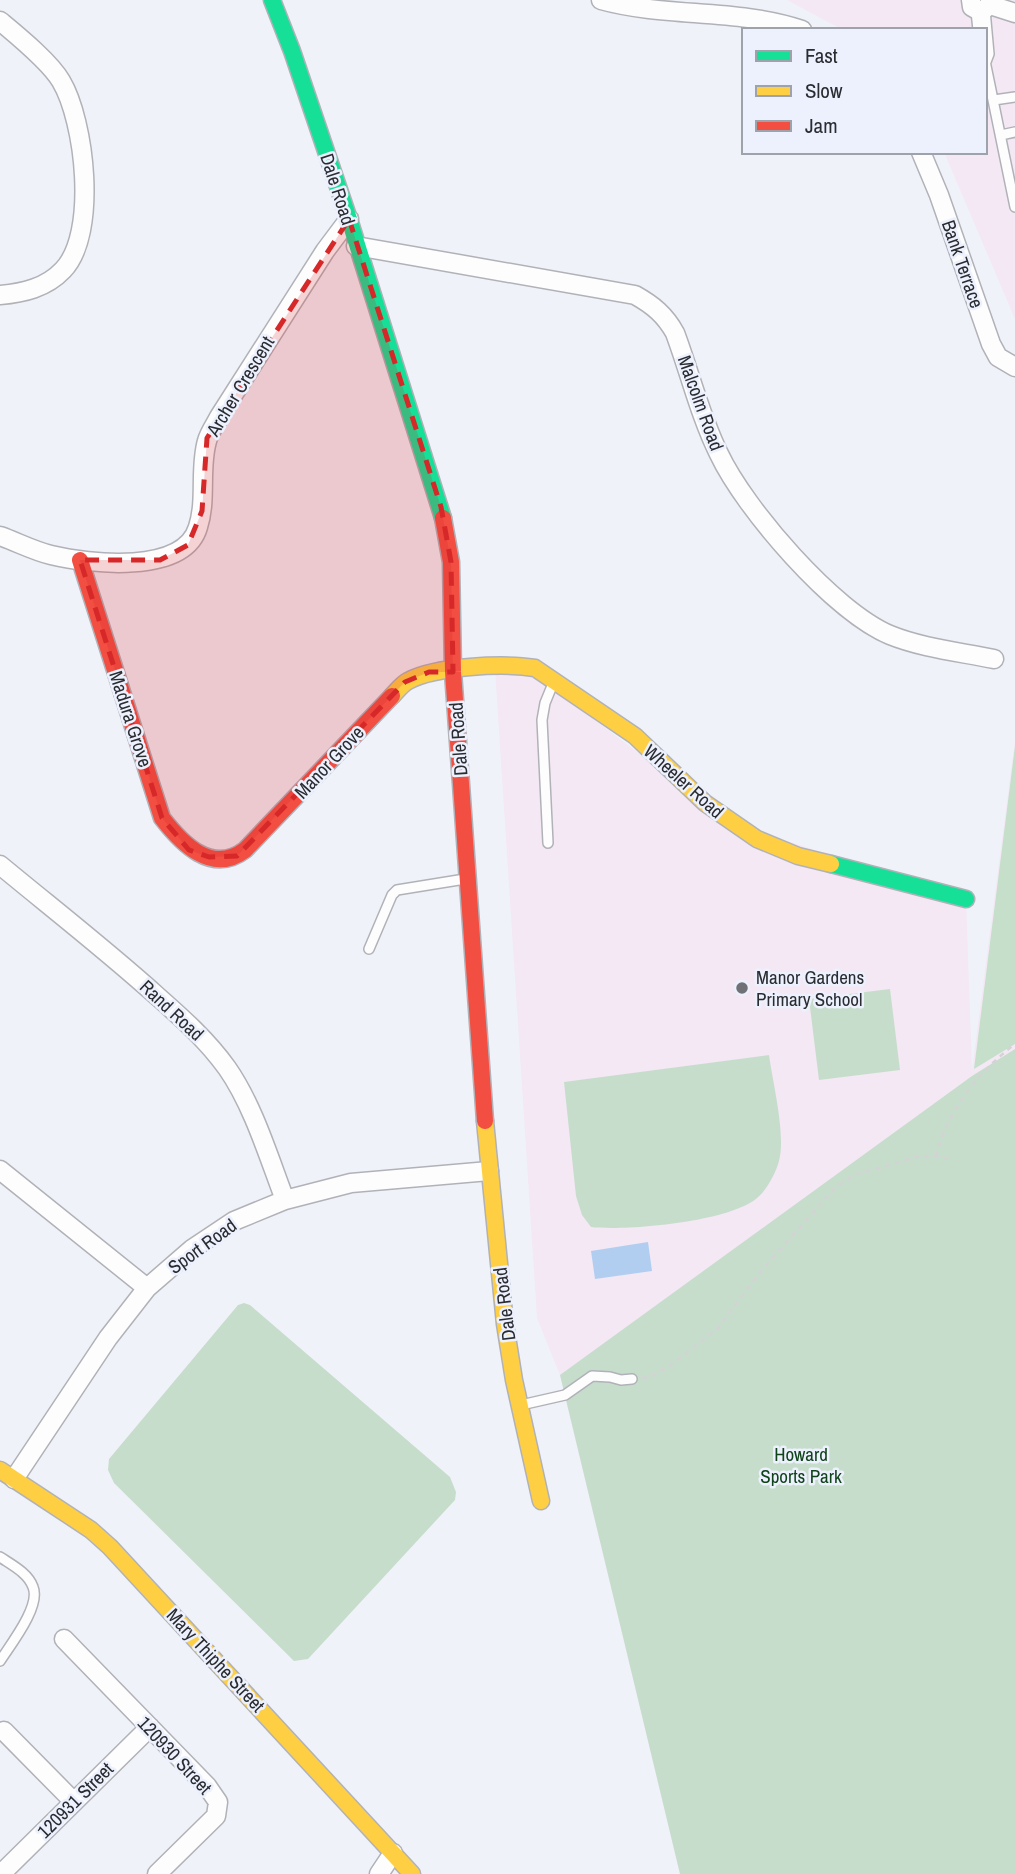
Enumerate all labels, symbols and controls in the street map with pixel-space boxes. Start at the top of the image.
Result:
legend [742,28,987,154]
text: Fast [805,41,838,70]
text: Slow [805,76,843,105]
text: Jam [805,111,838,140]
street label: Dale Road [314,150,362,228]
street label: Bank Terrace [936,216,990,312]
street label: Archer Crescent [199,330,280,442]
street label: Malcolm Road [672,352,730,454]
street label: Madura Grove [103,668,159,770]
street label: Dale Road [442,701,474,777]
street label: Manor Grove [288,720,370,804]
street label: Wheeler Road [638,738,730,824]
place label: Manor Gardens Primary School [756,964,864,1012]
street label: Rand Road [134,974,210,1046]
marker: Manor Gardens Primary School [734,980,750,996]
street label: Sport Road [162,1212,242,1280]
street label: Dale Road [487,1266,521,1342]
park label: Howard Sports Park [760,1441,842,1489]
street label: Mary Thiphe Street [161,1602,271,1718]
street label: 120930 Street [132,1710,218,1800]
street label: 120931 Street [31,1756,119,1844]

